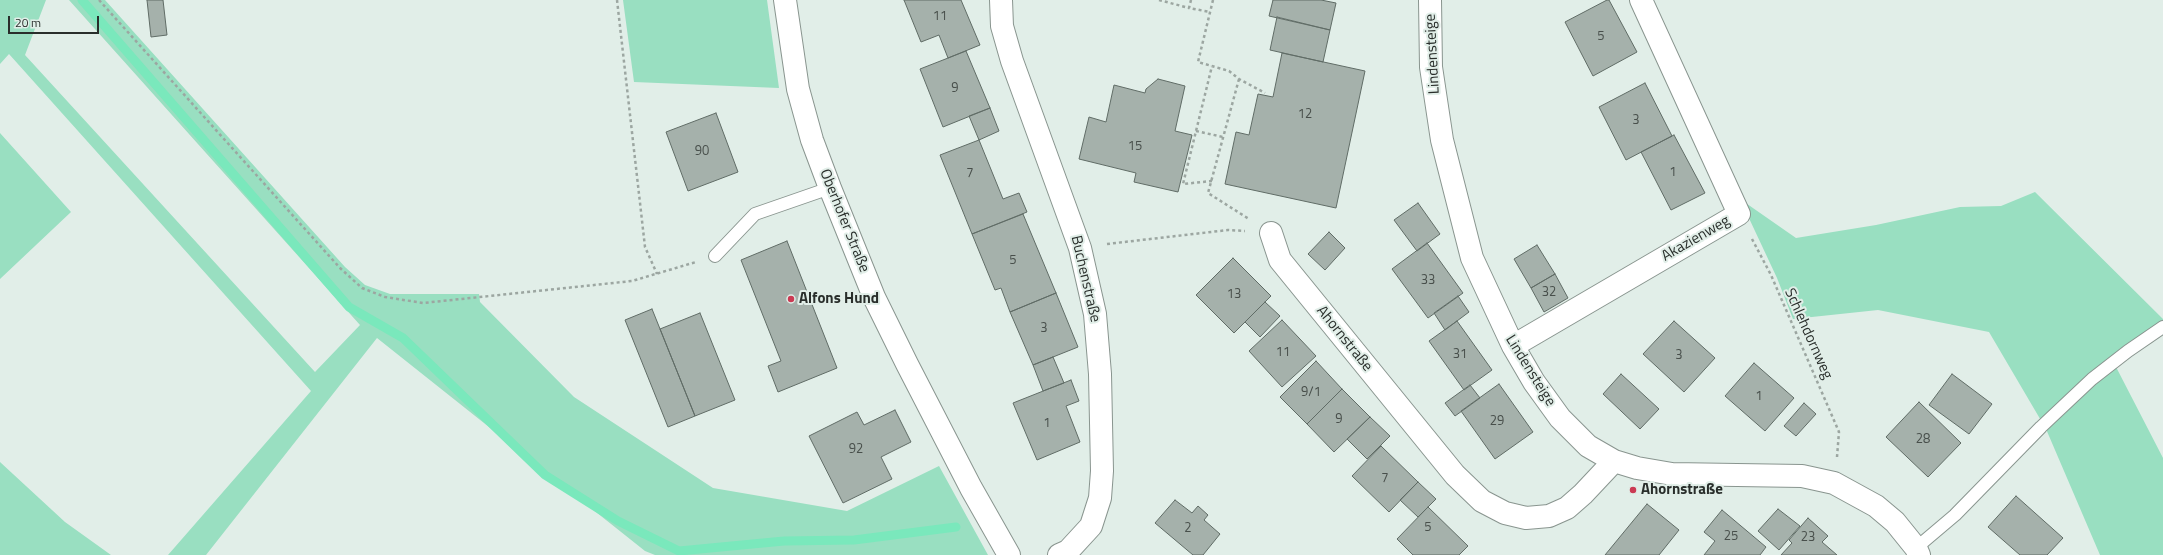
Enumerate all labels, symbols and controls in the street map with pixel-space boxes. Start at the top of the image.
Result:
scale bar [10,8,101,34]
house number: 11 [933,9,947,25]
text: 20 m [15,13,41,32]
street label: Lindensteige [1422,13,1444,95]
house number: 5 [1597,29,1605,45]
house number: 9 [951,81,959,97]
house number: 12 [1298,107,1312,123]
house number: 3 [1632,113,1640,129]
house number: 15 [1128,139,1142,155]
house number: 90 [695,144,709,160]
house number: 1 [1669,165,1677,181]
house number: 7 [966,166,974,182]
street label: Oberhofer Straße [815,167,873,275]
street label: Akazienweg [1659,212,1733,266]
street label: Buchenstraße [1066,234,1104,324]
house number: 5 [1009,253,1017,269]
house number: 33 [1421,273,1435,289]
house number: 32 [1542,285,1556,301]
street label: Schlehdornweg [1780,286,1836,382]
house number: 13 [1227,287,1241,303]
place label: Alfons Hund [799,290,879,308]
marker: Alfons Hund [786,294,796,304]
street label: Ahornstraße [1312,303,1376,375]
house number: 3 [1040,321,1048,337]
street label: Lindensteige [1501,332,1559,410]
house number: 11 [1276,345,1290,361]
house number: 31 [1453,347,1467,363]
house number: 3 [1675,348,1683,364]
house number: 9/1 [1301,385,1321,401]
house number: 1 [1755,389,1763,405]
house number: 9 [1335,412,1343,428]
house number: 29 [1490,414,1504,430]
house number: 1 [1043,416,1051,432]
house number: 28 [1916,432,1930,448]
house number: 92 [849,442,863,458]
house number: 7 [1381,471,1389,487]
place label: Ahornstraße [1641,481,1723,499]
marker: Ahornstraße [1628,485,1638,495]
house number: 5 [1424,520,1432,536]
house number: 2 [1184,521,1192,537]
house number: 25 [1724,529,1738,545]
house number: 23 [1801,530,1815,546]

